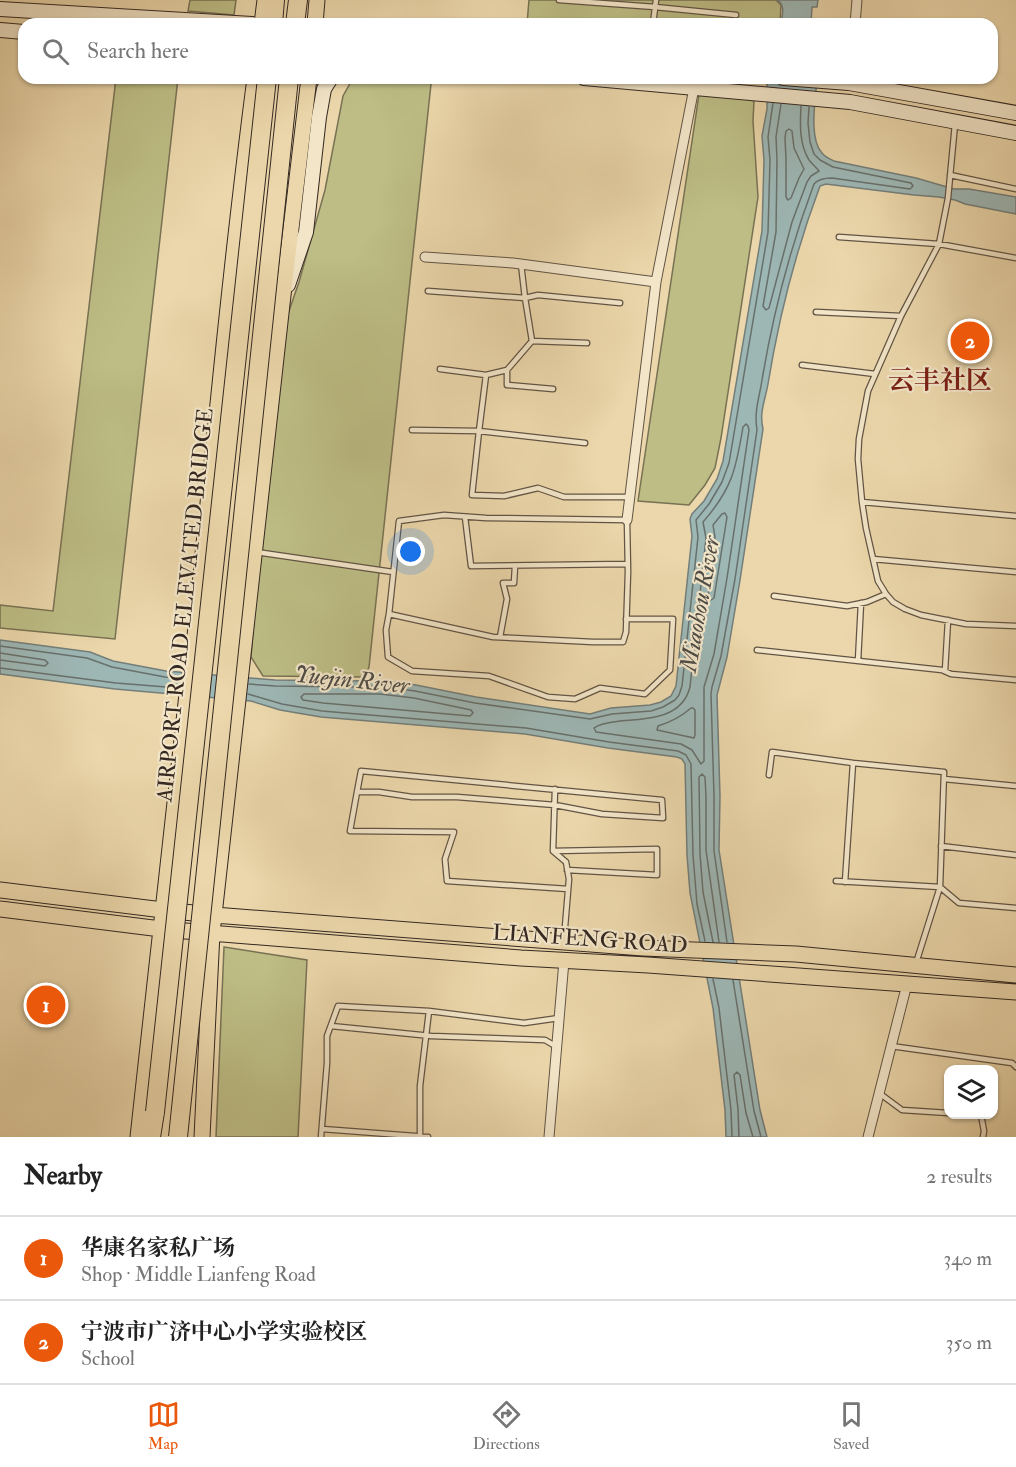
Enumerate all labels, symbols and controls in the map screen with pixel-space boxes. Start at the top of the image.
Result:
search box [18,18,998,84]
icon: search [39,35,72,68]
text: Search here [87,37,189,65]
pin: 2 [950,318,990,364]
district label: 云丰社区 [888,365,992,397]
street label: AIRPORT ROAD ELEVATED BRIDGE [150,406,220,804]
water label: Miaohou River [672,533,727,676]
your location [396,537,425,566]
water label: Yuejin River [293,659,412,702]
street label: LIANFENG ROAD [491,918,689,960]
pin: 1 [26,982,66,1028]
map controls [944,1065,998,1119]
button: layers [944,1065,998,1119]
text: Nearby [24,1160,102,1192]
text: 2 results [926,1164,992,1189]
text: 华康名家私广场 [81,1234,235,1262]
text: 1 [40,1246,47,1271]
text: 340 m [944,1246,992,1271]
text: Shop · Middle Lianfeng Road [81,1262,316,1287]
text: 宁波市广济中心小学实验校区 [81,1318,367,1346]
text: 2 [38,1330,49,1355]
text: 350 m [946,1330,992,1355]
text: School [81,1346,135,1371]
tab: Map [147,1398,180,1454]
tab: Directions [473,1398,540,1454]
tab: Saved [833,1398,869,1454]

